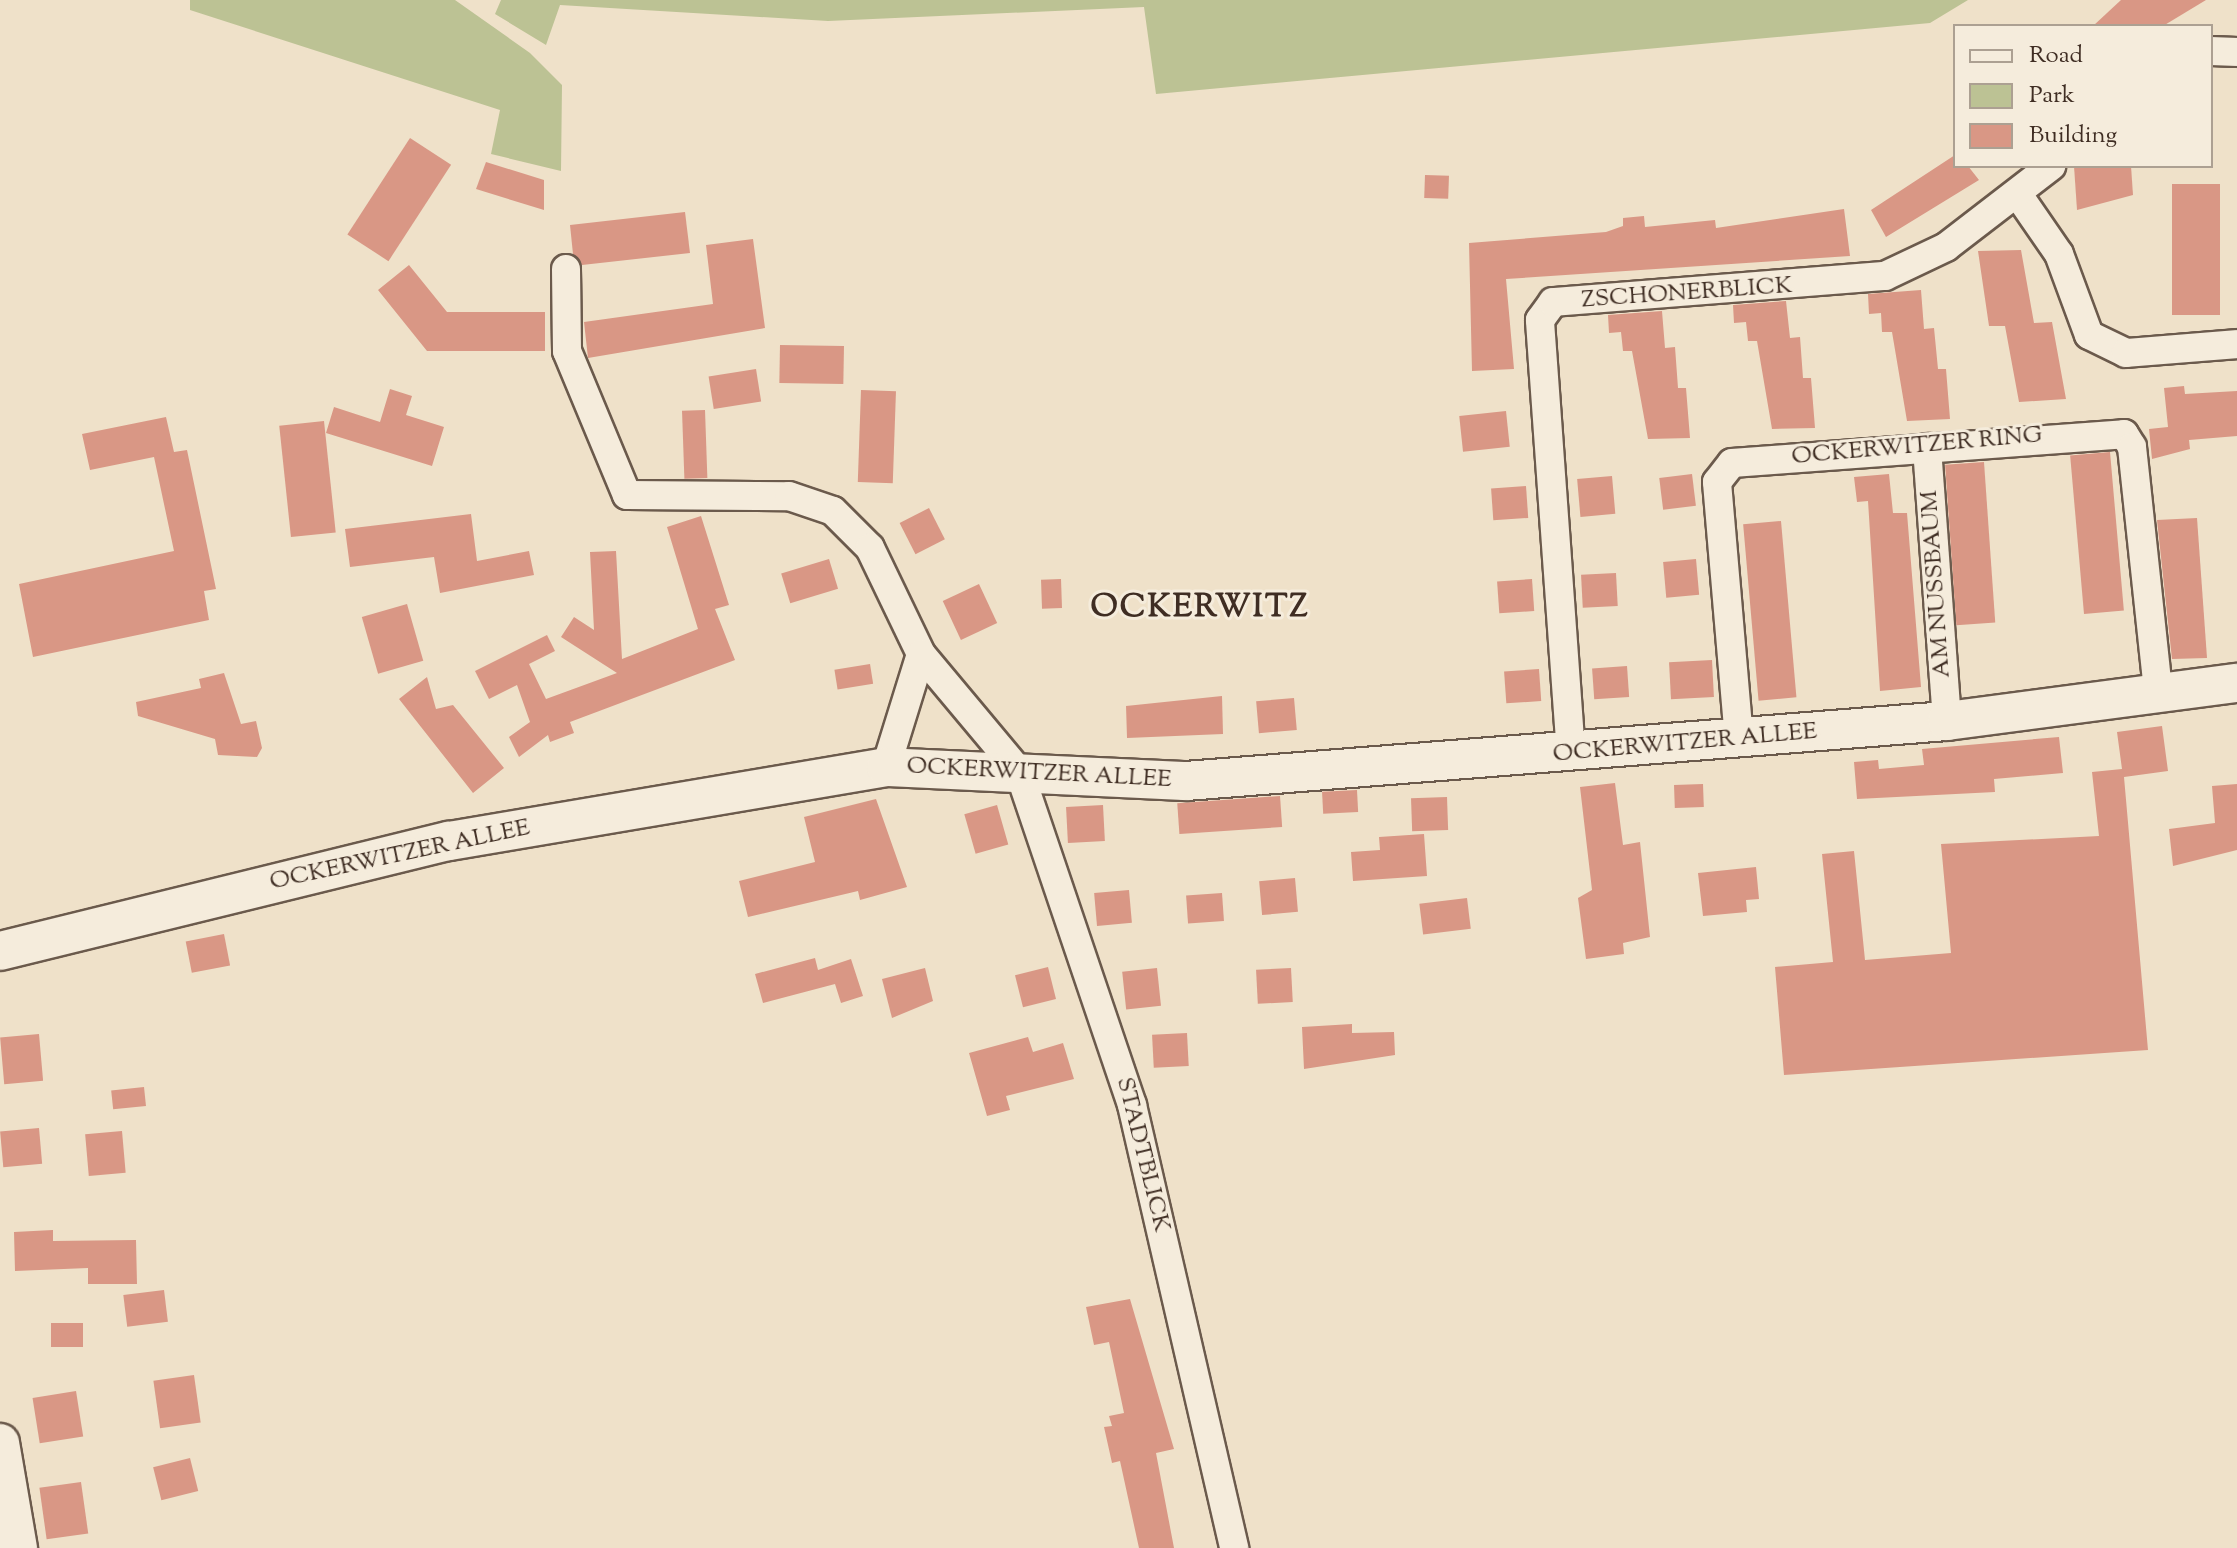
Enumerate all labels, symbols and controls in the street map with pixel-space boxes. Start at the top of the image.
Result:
legend [1953,24,2213,168]
text: Road [2029,39,2083,73]
text: Park [2029,79,2075,113]
text: Building [2029,119,2117,153]
street label: ZSCHONERBLICK [1581,272,1793,316]
street label: OCKERWITZER RING [1790,422,2044,472]
street label: AM NUSSBAUM [1916,489,1958,679]
district label: OCKERWITZ [1090,589,1310,627]
street label: OCKERWITZER ALLEE [1552,718,1818,770]
street label: OCKERWITZER ALLEE [906,753,1172,795]
street label: OCKERWITZER ALLEE [267,814,533,898]
street label: STADTBLICK [1109,1075,1175,1235]

